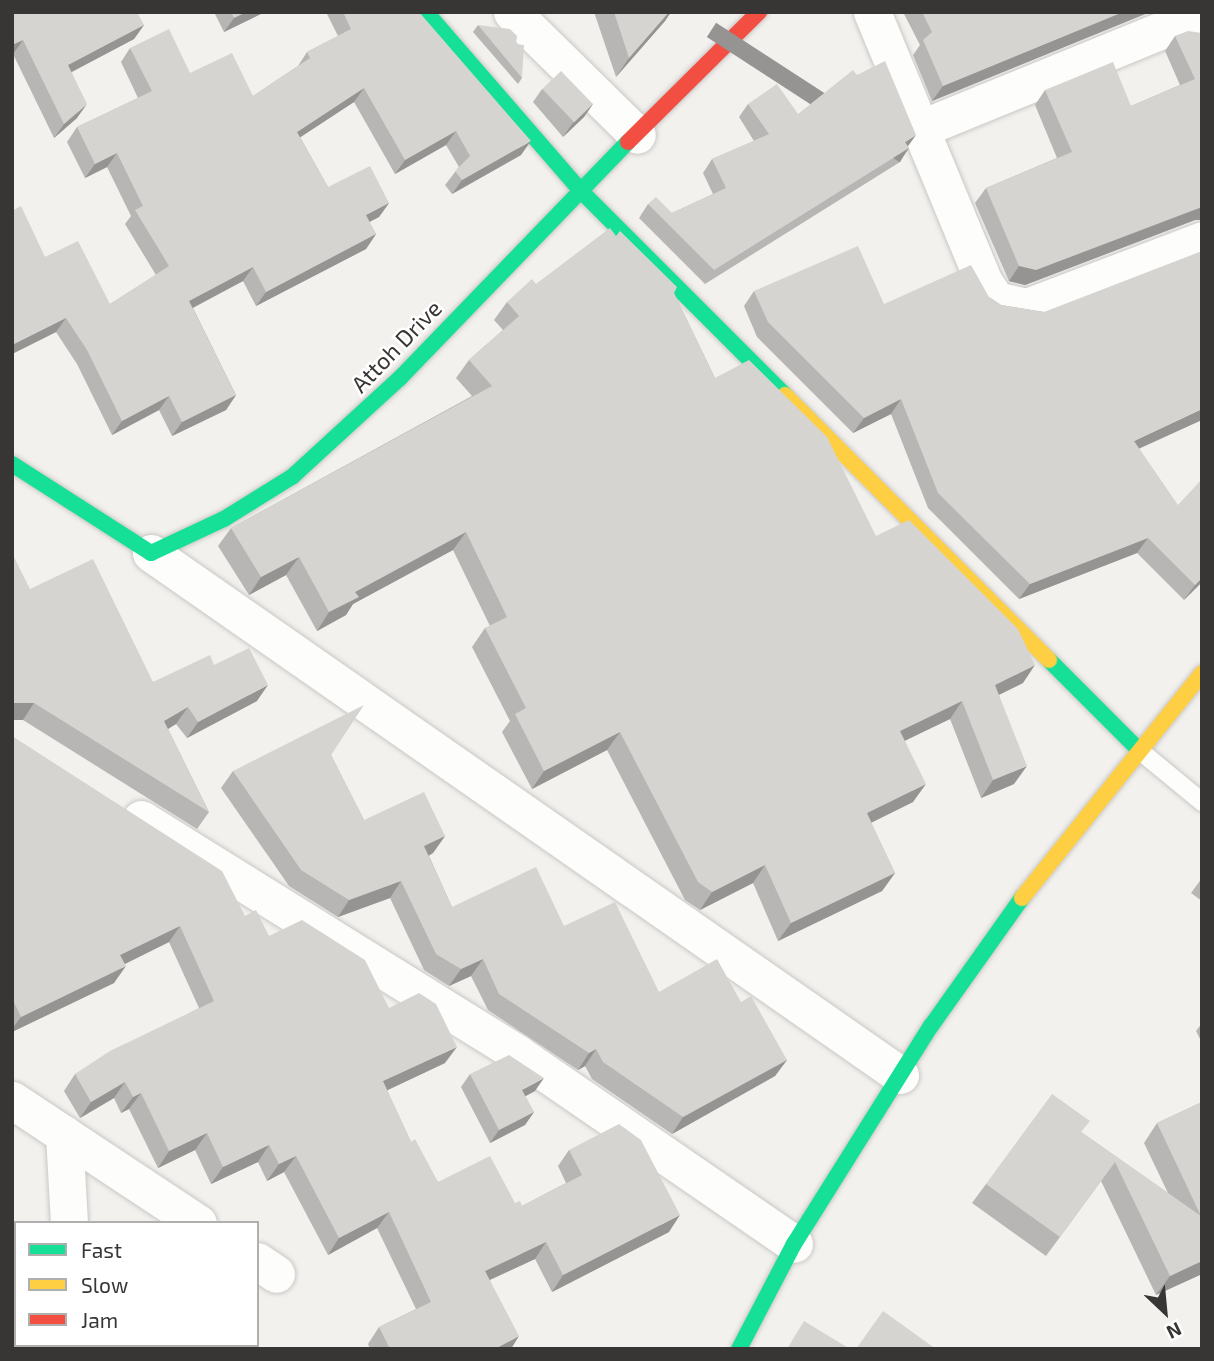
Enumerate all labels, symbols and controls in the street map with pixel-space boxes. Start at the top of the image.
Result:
street label: Attoh Drive [345,294,447,398]
legend [14,1221,259,1347]
text: Fast [81,1237,122,1262]
text: Slow [81,1272,128,1297]
north arrow [1130,1277,1200,1347]
text: Jam [81,1307,118,1332]
text: N [1163,1318,1186,1345]

